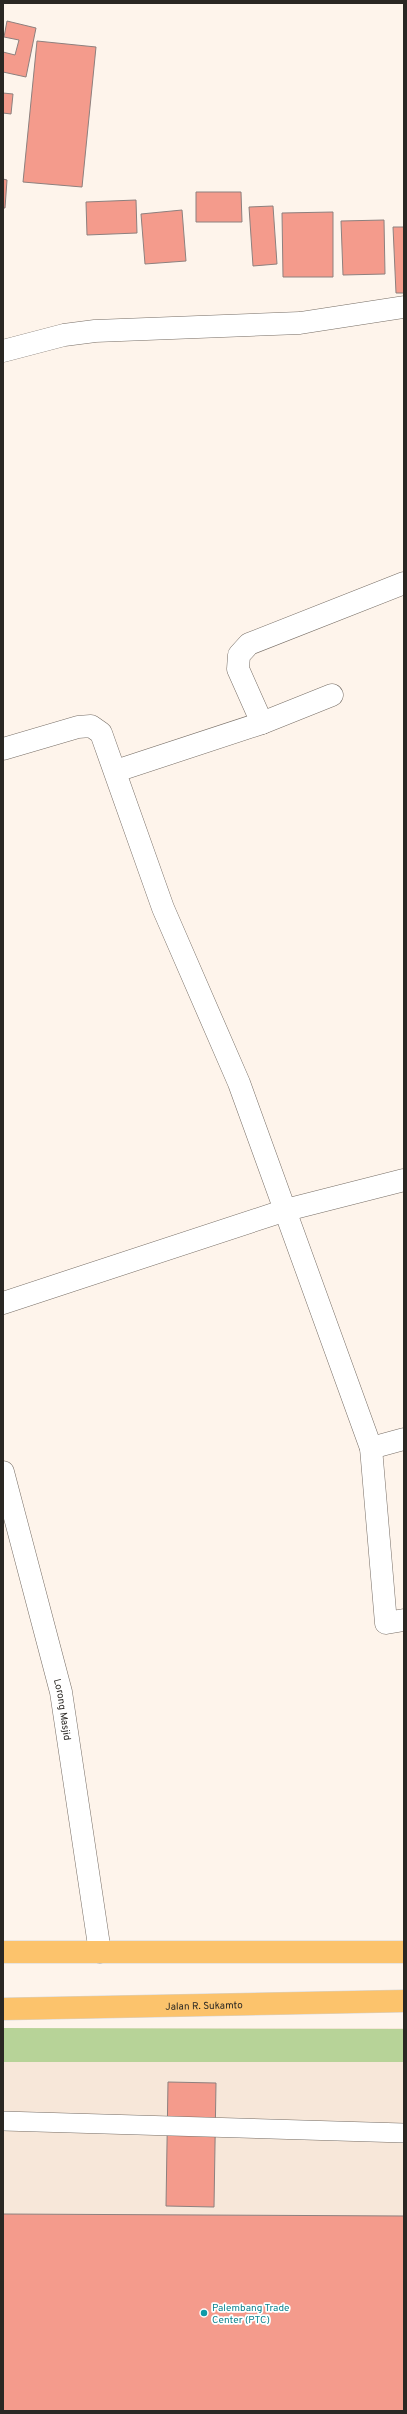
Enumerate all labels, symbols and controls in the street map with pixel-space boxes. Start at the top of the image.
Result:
street label: Lorong Masjid [50,1677,73,1741]
street label: Jalan R. Sukamto [165,1999,243,2014]
place label: Palembang Trade Center (PTC) [212,2302,290,2327]
marker: Palembang Trade Center (PTC) [199,2308,209,2318]

